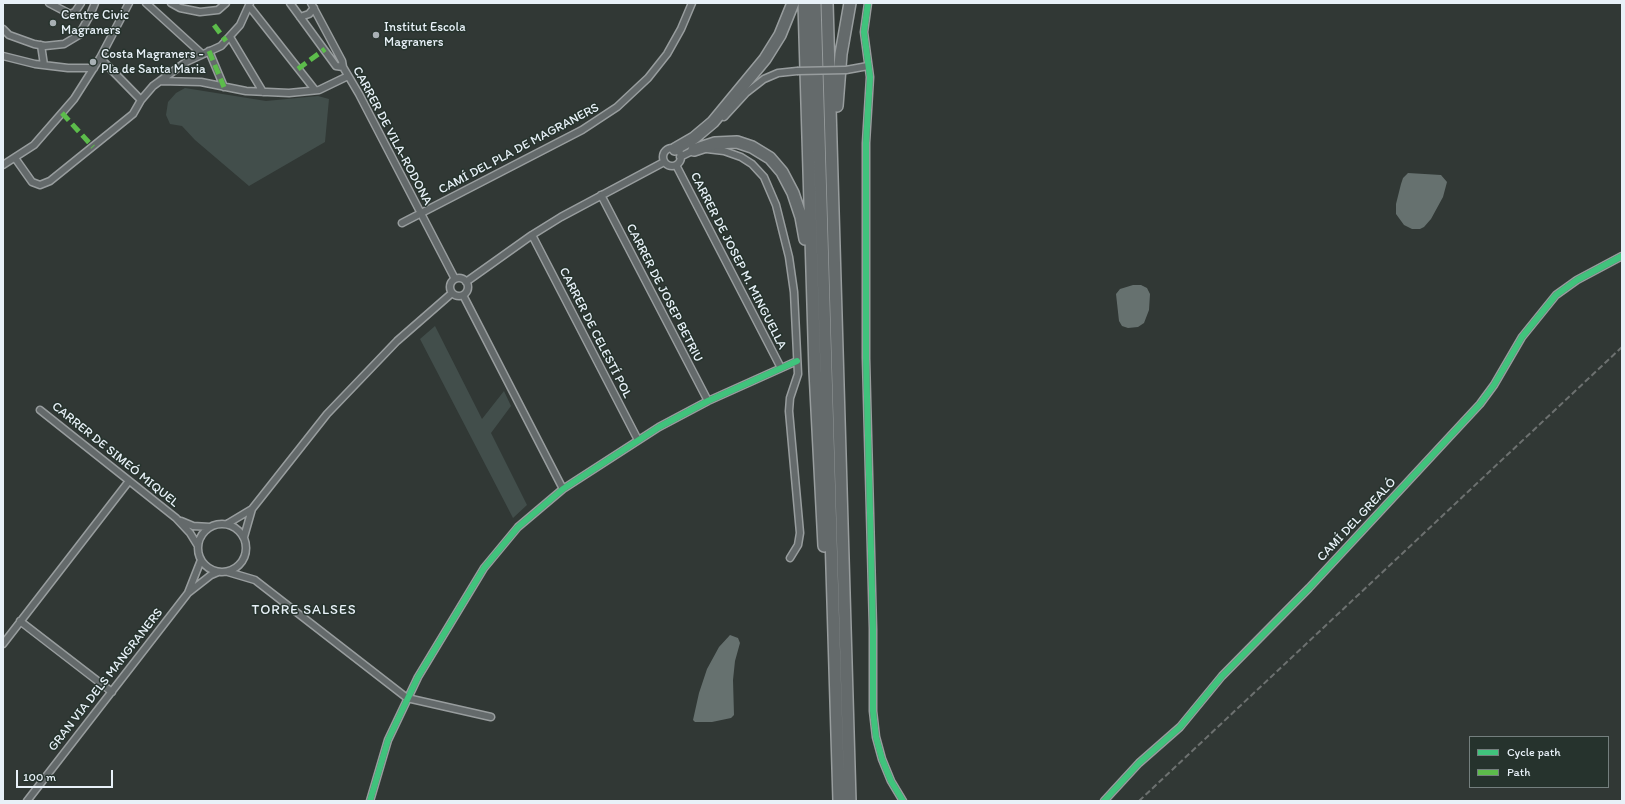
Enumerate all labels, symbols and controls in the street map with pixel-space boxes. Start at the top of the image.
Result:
place label: Centre Civic Magraners [61,8,129,39]
marker: Centre Civic Magraners [48,18,58,28]
place label: Institut Escola Magraners [384,20,466,51]
marker: Institut Escola Magraners [371,30,381,40]
place label: Costa Magraners - Pla de Santa Maria [101,47,206,78]
marker: Costa Magraners - Pla de Santa Maria [88,57,98,67]
street label: CARRER DE VILA-RODONA [349,64,435,208]
street label: CAMÍ DEL PLA DE MAGRANERS [436,100,602,198]
street label: CARRER DE JOSEP M. MINGUELLA [686,170,790,352]
street label: CARRER DE JOSEP BETRIU [622,221,706,365]
street label: CARRER DE CELESTÍ POL [555,265,635,401]
street label: CARRER DE SIMEÓ MIQUEL [48,399,182,511]
street label: CAMÍ DEL GREALÓ [1314,475,1400,565]
district label: TORRE SALSES [251,602,357,618]
street label: GRAN VIA DELS MANGRANERS [45,605,167,755]
legend [1469,736,1609,788]
text: Cycle path [1507,745,1561,759]
scale bar [18,762,115,788]
text: Path [1507,765,1530,779]
text: 100 m [23,770,56,784]

